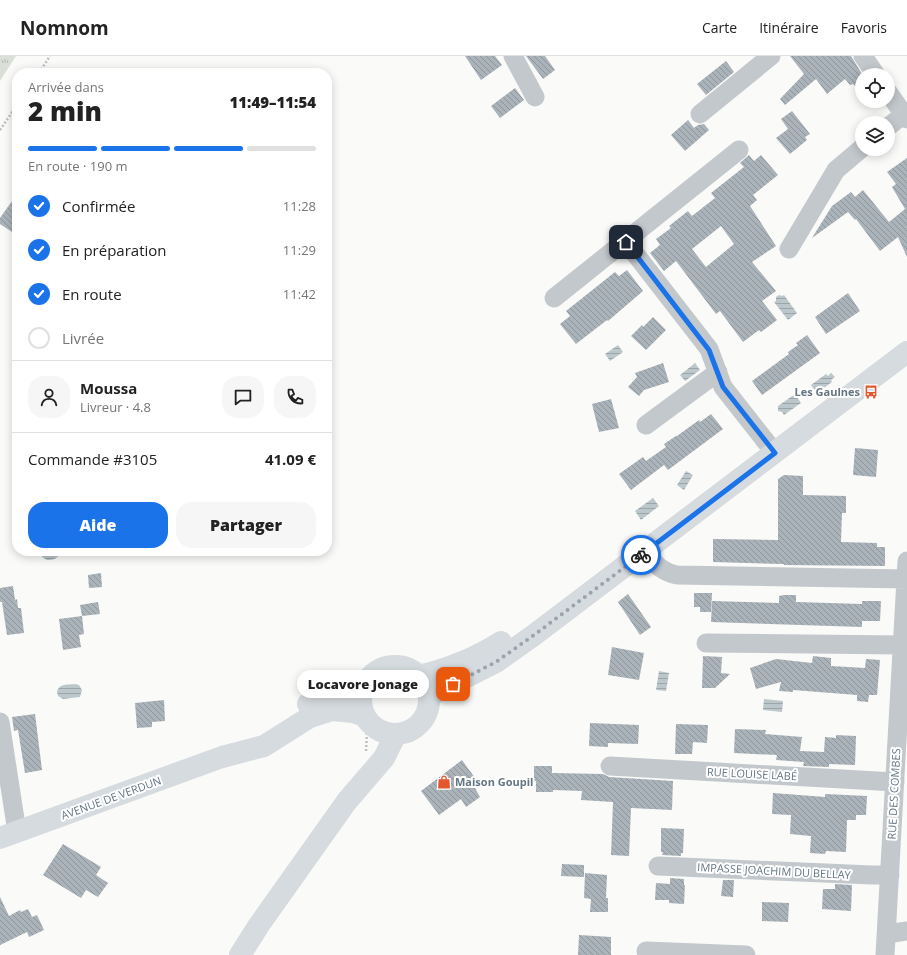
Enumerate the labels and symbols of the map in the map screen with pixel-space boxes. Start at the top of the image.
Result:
pin [609,225,643,259]
place label: Les Gaulnes [795,384,861,399]
bus stop icon: Les Gaulnes [863,384,879,400]
courier [621,535,661,575]
pin [436,667,470,701]
callout: Locavore Jonage [297,670,429,698]
street label: RUE DES COMBES [884,748,903,840]
street label: RUE LOUISE LABÉ [707,764,797,783]
street label: AVENUE DE VERDUN [59,772,163,823]
shop icon: Maison Goupil [436,774,452,790]
place label: Maison Goupil [455,774,533,789]
street label: IMPASSE JOACHIM DU BELLAY [697,859,852,882]

